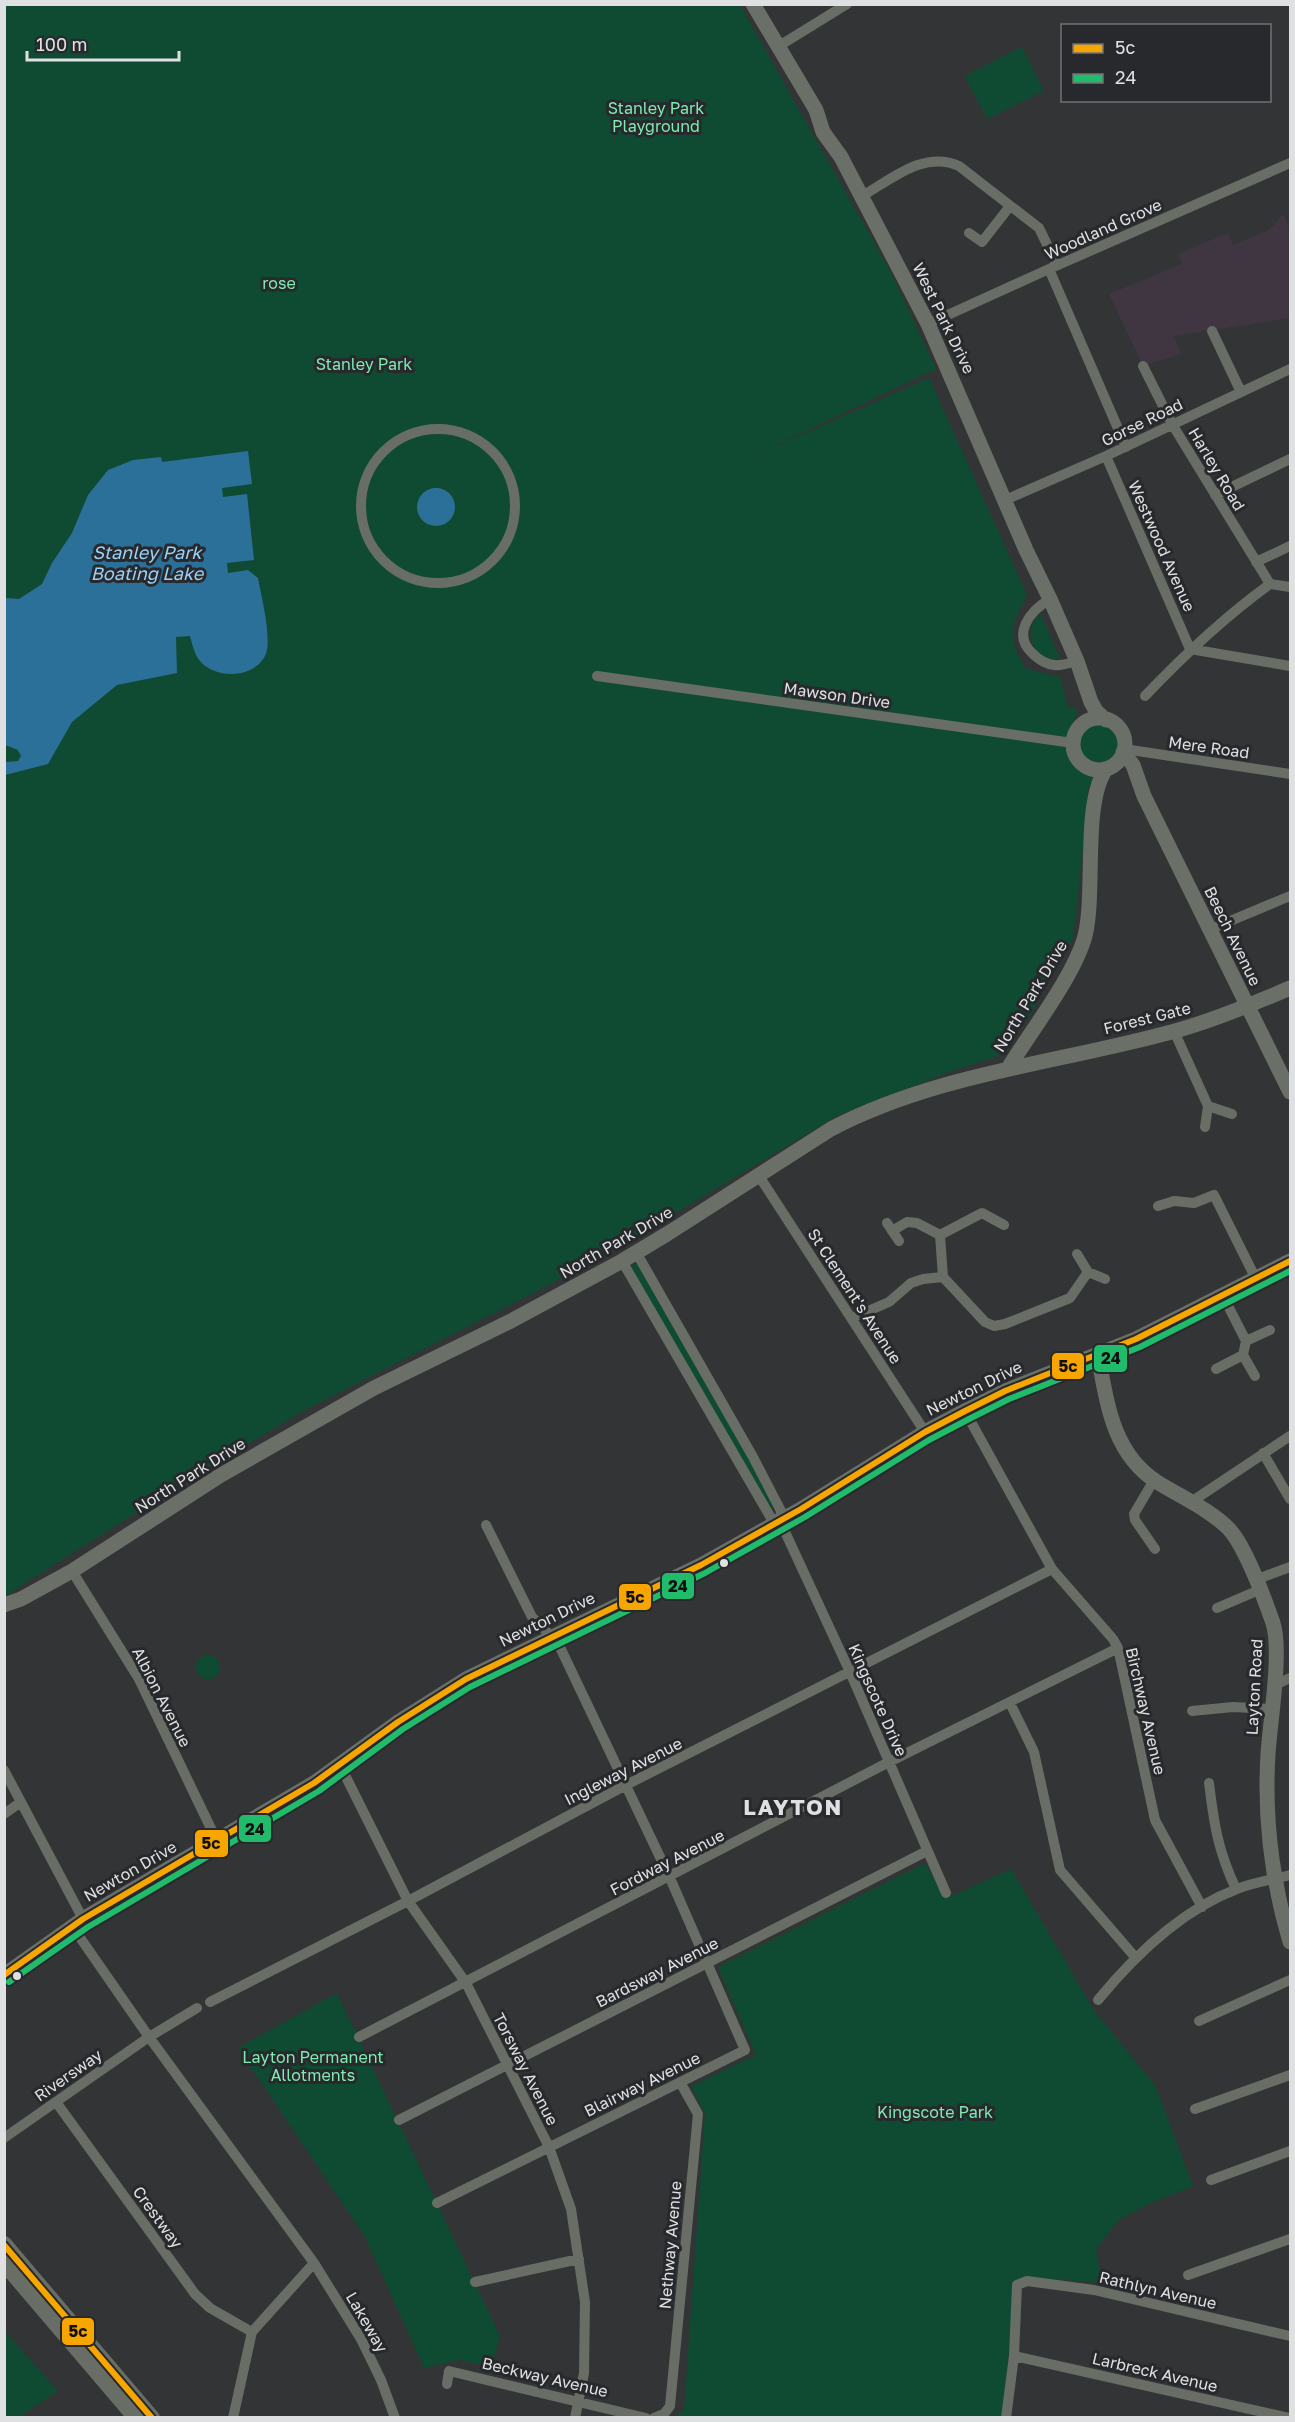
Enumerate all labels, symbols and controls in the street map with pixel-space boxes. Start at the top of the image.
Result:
scale bar [27,24,178,62]
legend [1061,24,1271,102]
text: 100 m [36,33,87,55]
text: 5c [1115,36,1135,58]
text: 24 [1115,66,1136,88]
park label: Stanley Park Playground [608,98,704,136]
street label: Woodland Grove [1041,194,1165,264]
street label: West Park Drive [908,259,980,377]
park label: rose [262,273,296,293]
park label: Stanley Park [316,354,412,374]
street label: Gorse Road [1098,394,1186,450]
street label: Harley Road [1184,424,1250,514]
street label: Westwood Avenue [1124,477,1200,615]
water label: Stanley Park Boating Lake [91,541,205,584]
street label: Mawson Drive [783,678,891,712]
street label: Mere Road [1167,731,1251,763]
street label: Beech Avenue [1200,883,1266,989]
street label: North Park Drive [989,936,1071,1056]
street label: Forest Gate [1101,998,1193,1038]
street label: North Park Drive [556,1202,676,1282]
street label: St Clement's Avenue [804,1224,906,1368]
line badge: 24 [1093,1344,1128,1373]
text: 24 [1101,1348,1121,1368]
line badge: 5c [1051,1352,1085,1380]
street label: Newton Drive [923,1356,1025,1420]
text: 5c [1059,1356,1077,1376]
street label: North Park Drive [131,1433,249,1517]
unlabelled marker [718,1557,730,1569]
line badge: 24 [661,1572,695,1600]
text: 24 [668,1576,688,1596]
line badge: 5c [618,1583,652,1611]
street label: Newton Drive [496,1587,598,1651]
text: 5c [626,1587,644,1607]
street label: Layton Road [1241,1638,1267,1736]
street label: Kingscote Drive [844,1641,912,1759]
street label: Albion Avenue [128,1644,196,1750]
street label: Birchway Avenue [1122,1645,1170,1777]
street label: Ingleway Avenue [561,1733,685,1809]
district label: LAYTON [743,1793,843,1820]
line badge: 24 [238,1814,272,1843]
text: 24 [245,1819,265,1839]
street label: Fordway Avenue [606,1825,728,1899]
line badge: 5c [194,1829,229,1858]
text: 5c [202,1833,220,1853]
street label: Newton Drive [80,1836,180,1906]
street label: Bardsway Avenue [592,1932,722,2012]
unlabelled marker [11,1970,23,1982]
street label: Torsway Avenue [489,2009,563,2129]
street label: Riversway [30,2044,106,2106]
park label: Layton Permanent Allotments [242,2047,384,2085]
street label: Blairway Avenue [581,2047,703,2121]
park label: Kingscote Park [877,2102,993,2122]
street label: Nethway Avenue [654,2180,686,2310]
street label: Crestway [129,2182,187,2252]
street label: Rathlyn Avenue [1097,2267,1219,2313]
street label: Lakeway [342,2288,392,2356]
line badge: 5c [61,2317,95,2346]
text: 5c [69,2321,87,2341]
street label: Larbreck Avenue [1090,2348,1220,2396]
street label: Beckway Avenue [480,2353,610,2401]

